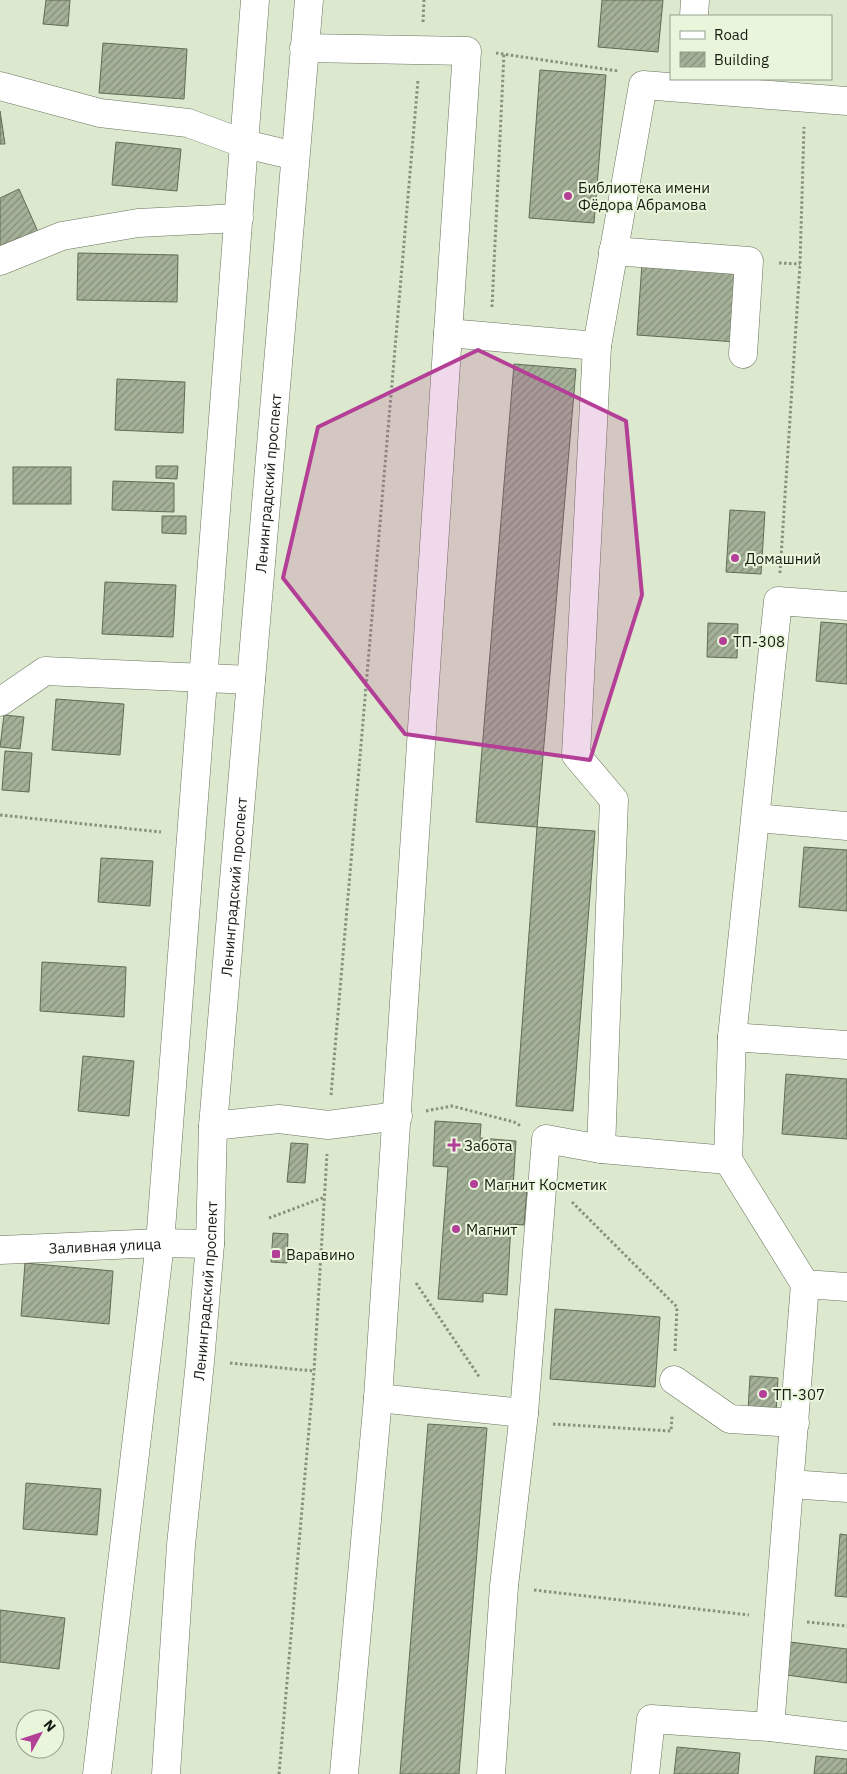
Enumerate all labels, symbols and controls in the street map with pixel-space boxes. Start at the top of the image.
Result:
legend [670,15,832,80]
text: Road [714,25,749,44]
text: Building [714,50,769,69]
place label: Библиотека имени Фёдора Абрамова [578,178,710,214]
marker: Библиотека имени Фёдора Абрамова [562,190,574,202]
street label: Ленинградский проспект [251,393,285,574]
place label: Домашний [745,549,821,568]
marker: Домашний [729,552,741,564]
place label: ТП-308 [733,632,785,651]
marker: ТП-308 [717,635,729,647]
street label: Ленинградский проспект [216,796,251,977]
place label: Забота [464,1136,513,1155]
marker: Забота [448,1139,460,1151]
place label: Магнит Косметик [484,1175,607,1194]
marker: Магнит Косметик [468,1178,480,1190]
street label: Ленинградский проспект [189,1201,221,1381]
place label: Магнит [466,1220,517,1239]
marker: Магнит [450,1223,462,1235]
street label: Заливная улица [48,1233,162,1257]
place label: Варавино [286,1245,355,1264]
marker: Варавино [270,1248,282,1260]
place label: ТП-307 [773,1385,825,1404]
marker: ТП-307 [757,1388,769,1400]
north arrow [15,1709,65,1759]
text: N [40,1716,60,1735]

